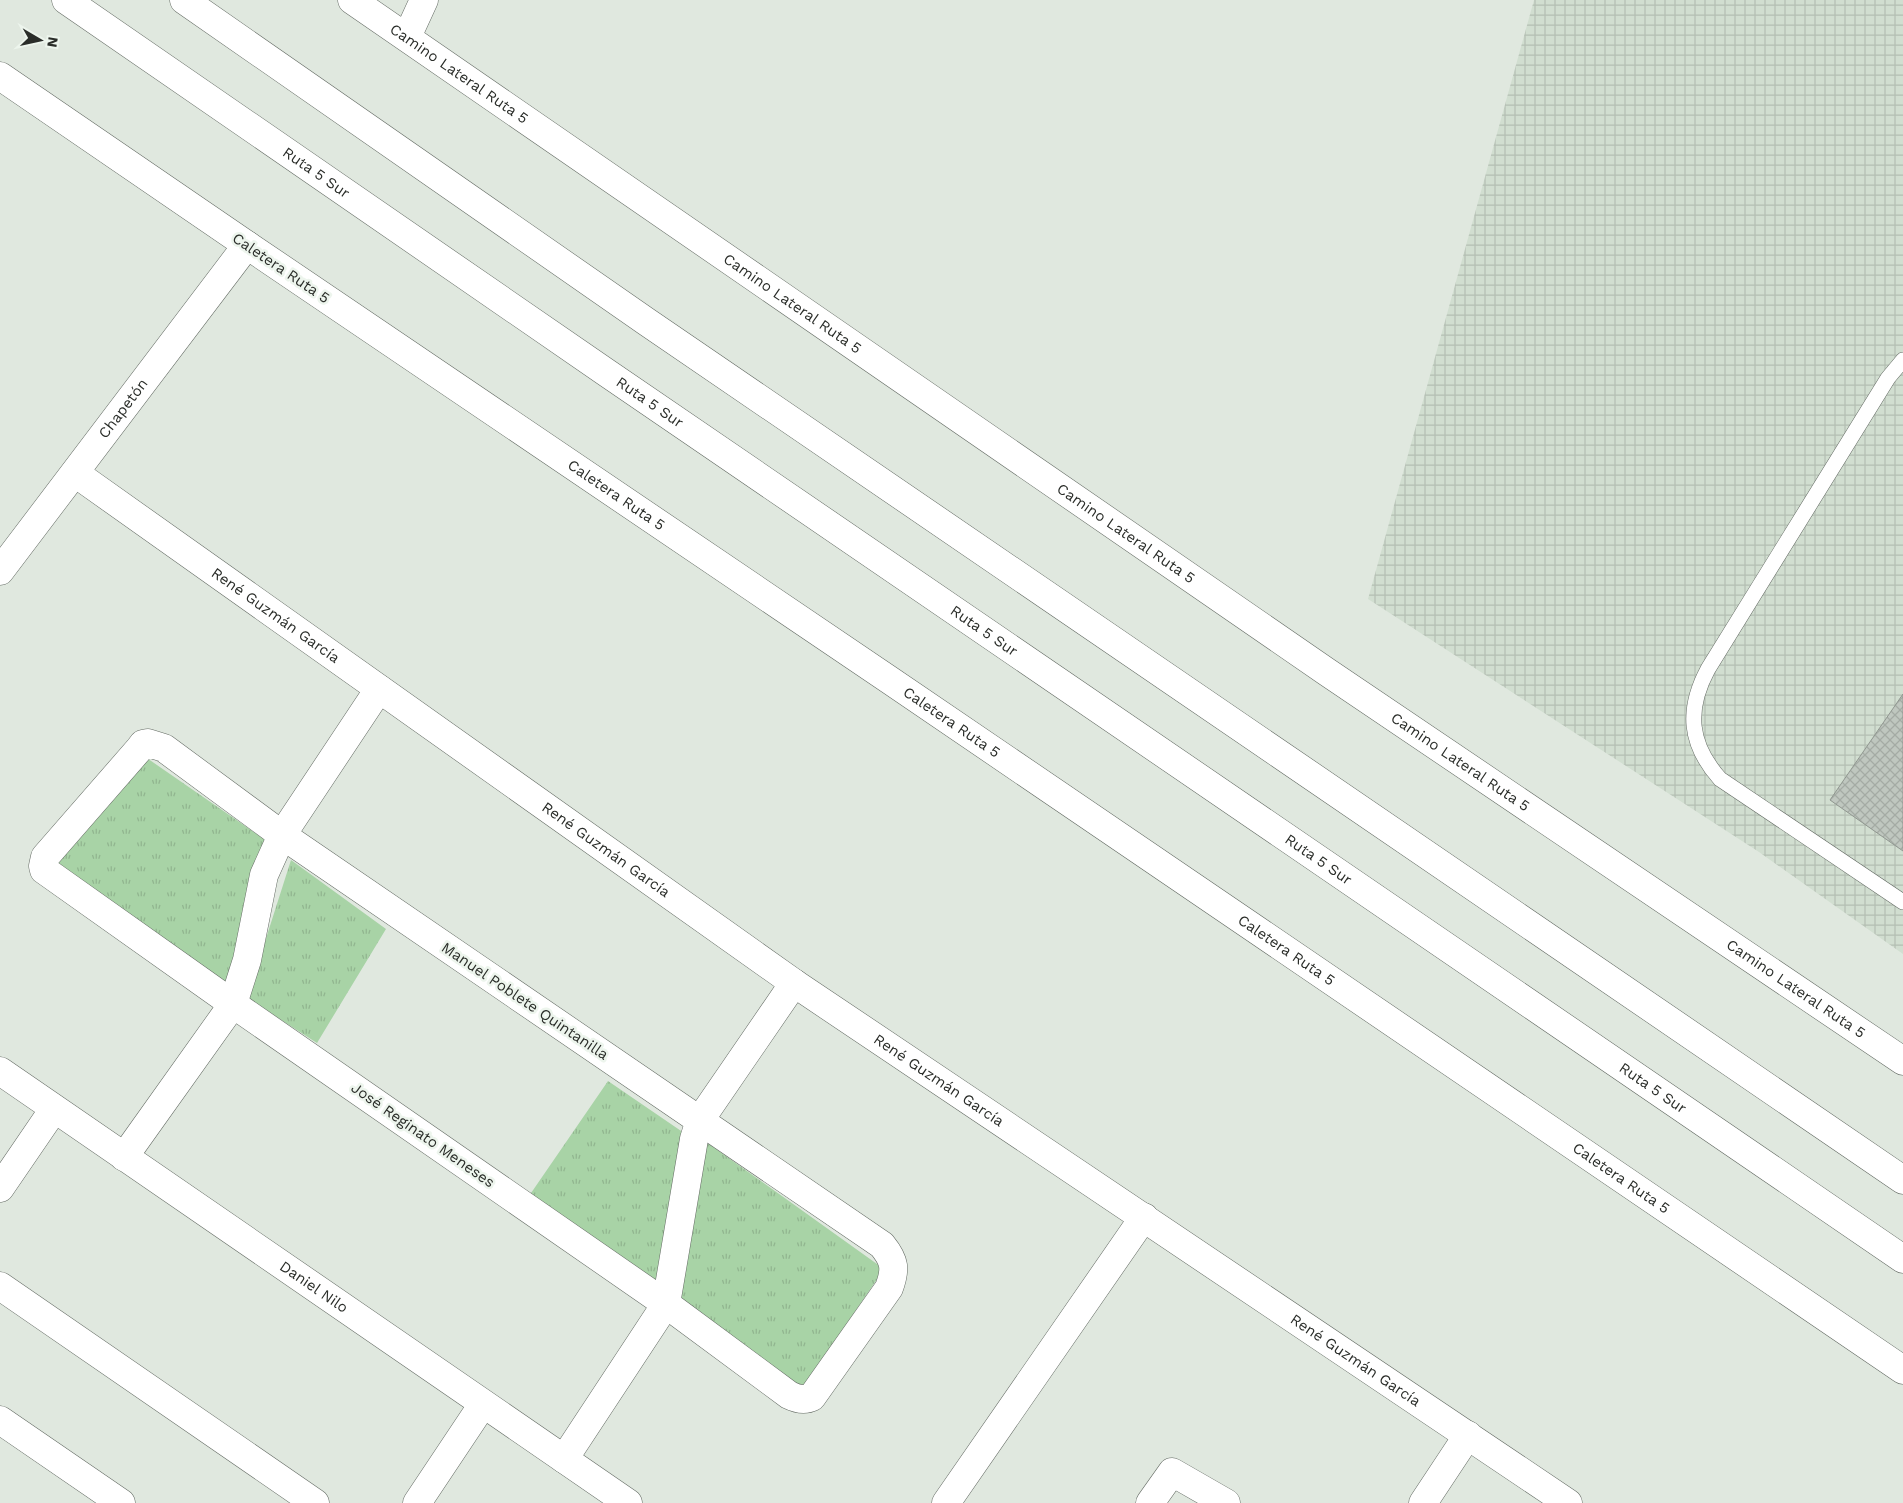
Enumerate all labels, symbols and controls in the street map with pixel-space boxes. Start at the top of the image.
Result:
north arrow [15,15,65,65]
street label: Camino Lateral Ruta 5 [387,20,532,128]
text: N [44,36,62,48]
street label: Ruta 5 Sur [279,143,353,202]
street label: Caletera Ruta 5 [229,229,333,307]
street label: Camino Lateral Ruta 5 [720,250,865,357]
street label: Ruta 5 Sur [613,373,687,432]
street label: Chapetón [95,375,152,442]
street label: Caletera Ruta 5 [564,456,668,534]
street label: Camino Lateral Ruta 5 [1053,480,1198,587]
street label: René Guzmán García [208,564,344,667]
street label: Ruta 5 Sur [947,602,1021,660]
street label: Caletera Ruta 5 [900,683,1004,762]
street label: Camino Lateral Ruta 5 [1387,709,1533,815]
street label: René Guzmán García [538,798,674,902]
street label: Ruta 5 Sur [1281,830,1356,889]
street label: Caletera Ruta 5 [1234,911,1338,990]
street label: Camino Lateral Ruta 5 [1723,935,1869,1042]
street label: Manuel Poblete Quintanilla [438,938,612,1064]
street label: René Guzmán García [870,1030,1008,1131]
street label: Ruta 5 Sur [1616,1059,1690,1117]
street label: José Reginato Meneses [348,1079,498,1191]
street label: Caletera Ruta 5 [1569,1139,1673,1217]
street label: Daniel Nilo [276,1257,352,1317]
street label: René Guzmán García [1287,1310,1424,1411]

